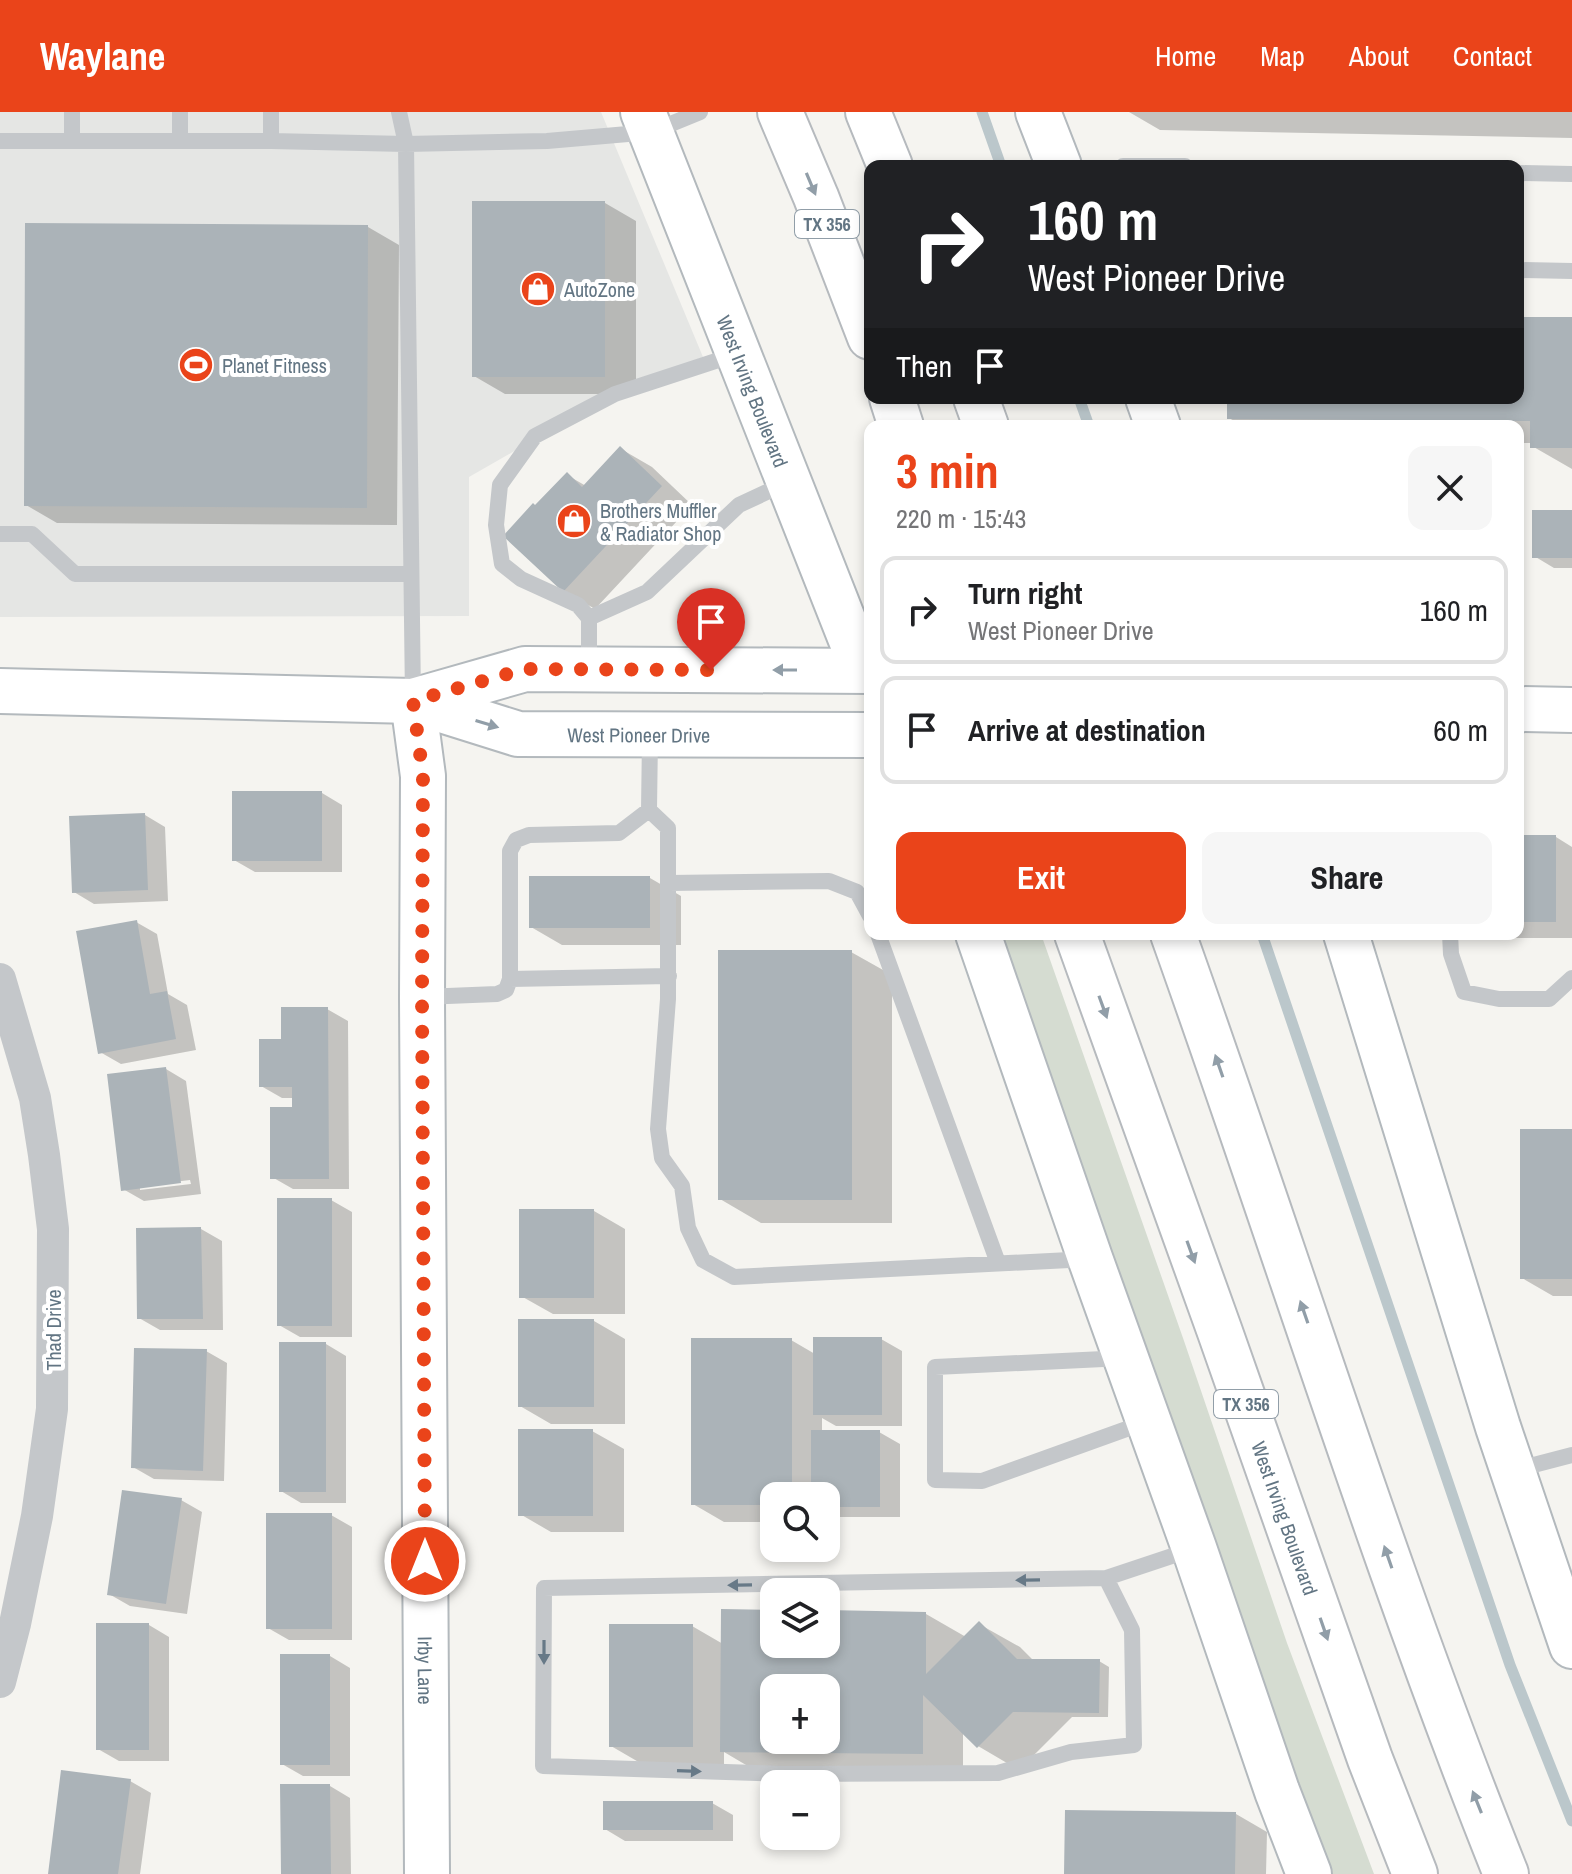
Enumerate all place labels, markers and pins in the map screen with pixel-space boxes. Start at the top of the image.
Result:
shop icon: AutoZone [519,270,557,308]
place label: AutoZone [563,276,635,303]
sports icon: Planet Fitness [177,346,215,384]
place label: Planet Fitness [222,352,327,379]
place label: Brothers Muffler & Radiator Shop [600,497,721,547]
shop icon: Brothers Muffler & Radiator Shop [555,502,593,540]
pin [677,588,745,670]

